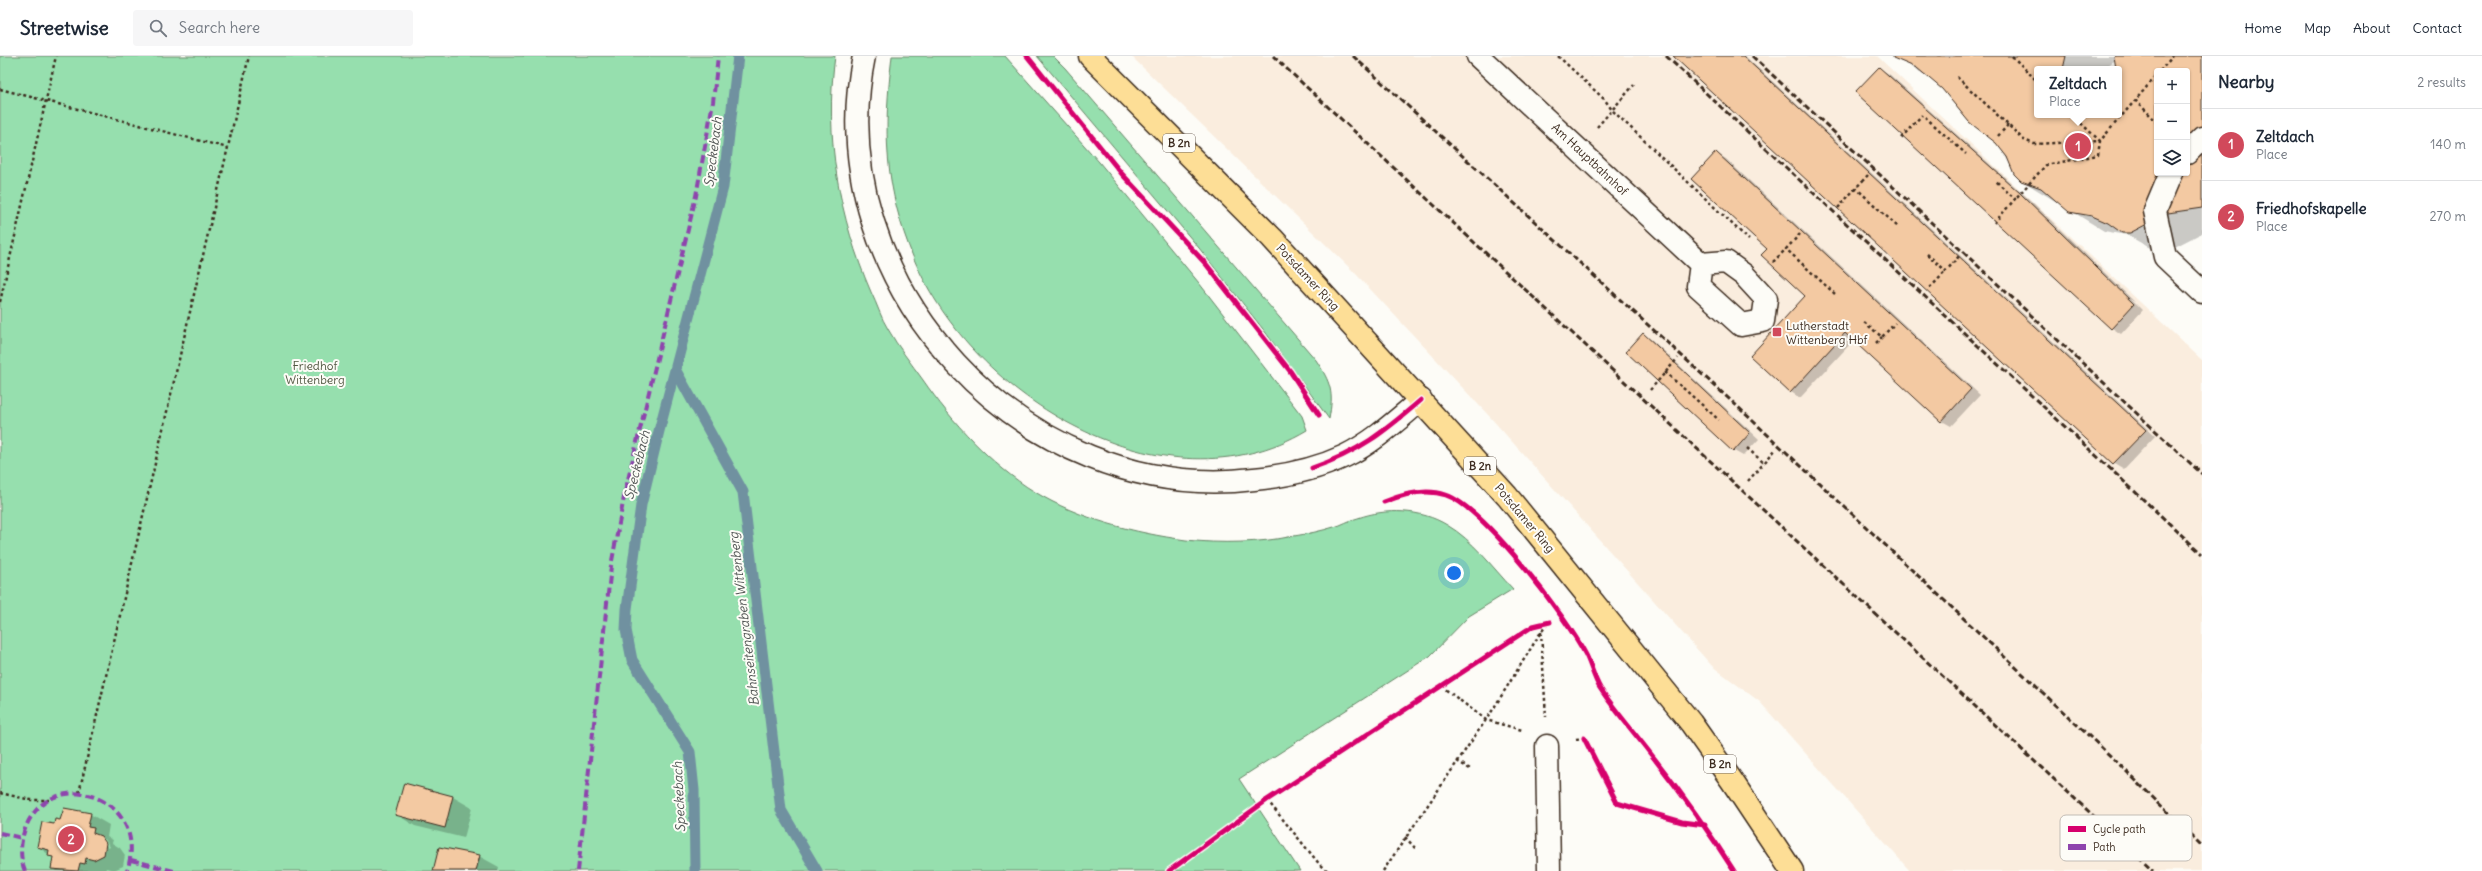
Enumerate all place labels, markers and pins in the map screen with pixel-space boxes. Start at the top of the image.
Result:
pin: 1 [2065,131,2091,161]
place label: Lutherstadt Wittenberg Hbf [1786,318,1869,347]
marker: Lutherstadt Wittenberg Hbf [1771,326,1783,338]
pin: 2 [58,824,84,854]

